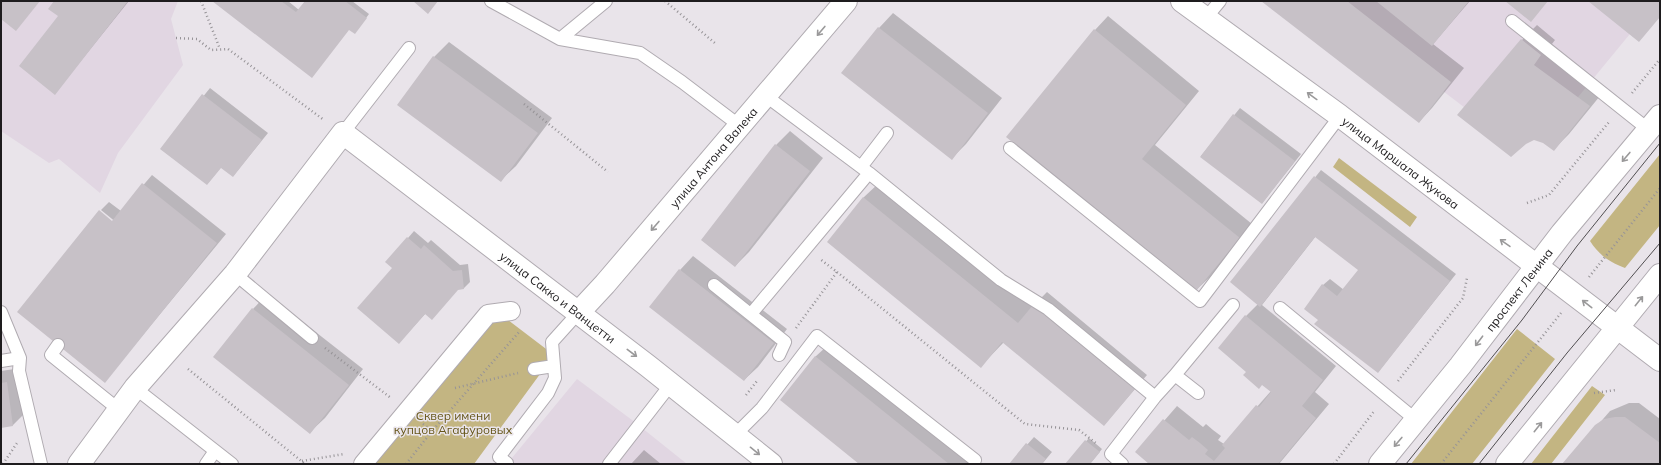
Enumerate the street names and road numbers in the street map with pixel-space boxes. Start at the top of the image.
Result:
street label: улица Антона Валека [666,104,760,210]
street label: улица Маршала Жукова [1339,113,1462,212]
street label: проспект Ленина [1482,245,1555,334]
street label: улица Сакко и Ванцетти [497,248,619,346]

